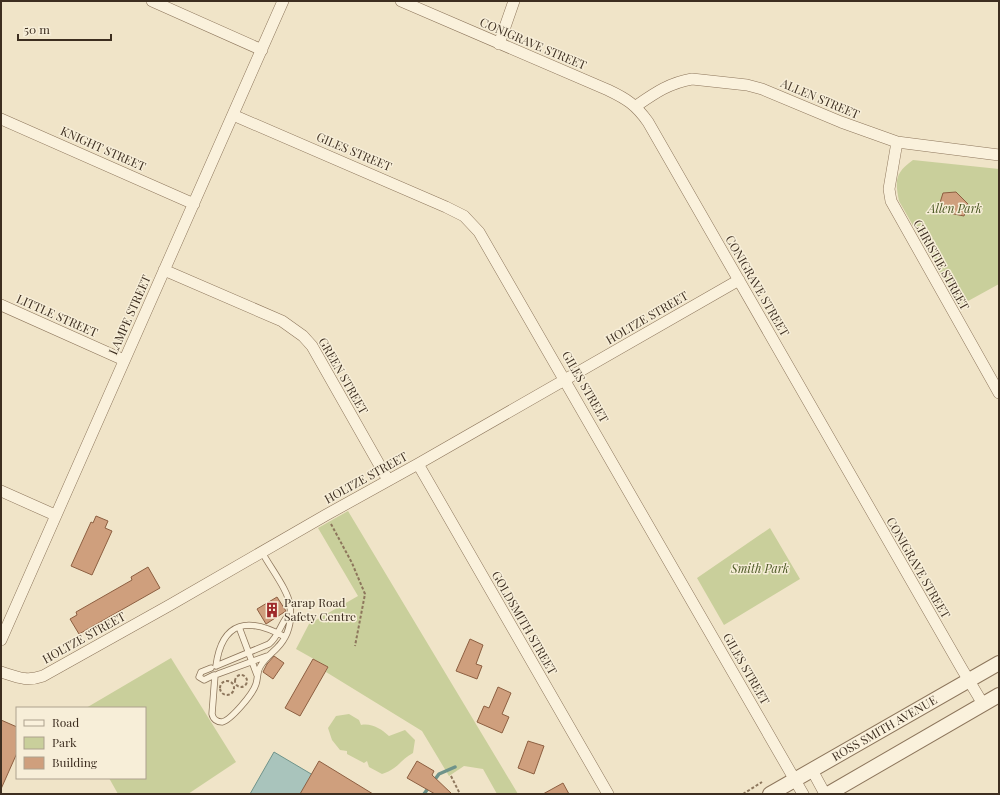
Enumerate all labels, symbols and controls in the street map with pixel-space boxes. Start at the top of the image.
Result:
street label: CONIGRAVE STREET [478,13,590,73]
scale bar [18,16,111,42]
text: 50 m [24,21,50,37]
street label: ALLEN STREET [778,74,863,122]
street label: KNIGHT STREET [58,122,149,174]
street label: GILES STREET [314,128,395,174]
park label: Allen Park [926,200,982,216]
street label: CHRISTIE STREET [910,216,974,313]
street label: CONIGRAVE STREET [722,232,794,339]
street label: LAMPE STREET [104,272,154,357]
street label: HOLTZE STREET [602,287,691,347]
street label: LITTLE STREET [14,290,101,340]
street label: GREEN STREET [315,334,373,417]
street label: GILES STREET [559,348,613,426]
street label: HOLTZE STREET [321,447,410,507]
street label: CONIGRAVE STREET [883,514,955,621]
park label: Smith Park [730,560,789,576]
street label: GOLDSMITH STREET [489,568,561,678]
place label: Parap Road Safety Centre [284,594,356,624]
building icon: Parap Road Safety Centre [263,601,281,619]
street label: HOLTZE STREET [39,607,128,667]
street label: GILES STREET [720,630,774,708]
street label: ROSS SMITH AVENUE [829,691,940,764]
legend [16,707,146,779]
text: Road [52,714,79,730]
text: Park [52,734,77,750]
text: Building [52,754,98,770]

